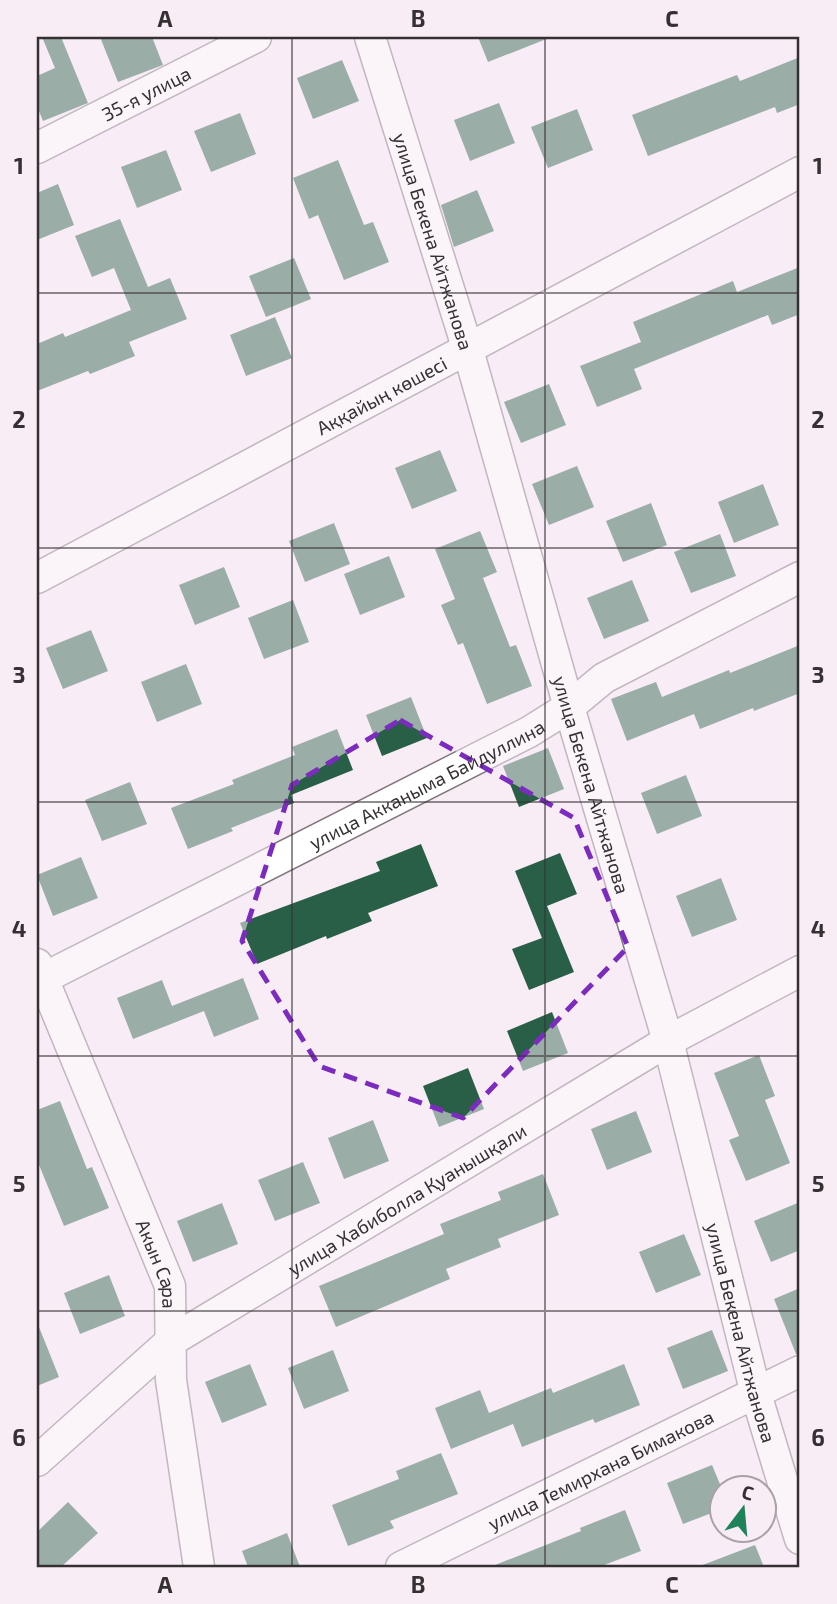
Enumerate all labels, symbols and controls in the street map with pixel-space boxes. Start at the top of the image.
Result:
text: A [157,4,173,32]
text: B [411,4,425,32]
text: C [665,4,679,32]
street label: 35-я улица [97,61,194,125]
street label: улица Бекена Айтжанова [388,130,479,352]
text: 1 [14,151,24,179]
text: 1 [813,151,823,179]
street label: Аққайың көшесі [312,351,450,439]
text: 2 [12,405,26,433]
text: 2 [811,405,825,433]
text: 3 [12,660,26,688]
text: 3 [811,660,825,688]
street label: улица Бекена Айтжанова [548,673,635,896]
street label: улица Акканыма Байдуллина [305,714,549,854]
text: 4 [12,914,26,942]
text: 4 [811,914,825,942]
street label: улица Хабиболла Қуанышқали [283,1118,530,1280]
text: 5 [13,1169,25,1197]
text: 5 [812,1169,824,1197]
street label: Акын Сара [132,1216,182,1309]
street label: улица Бекена Айтжанова [701,1220,781,1445]
street label: улица Темирхана Бимакова [484,1404,717,1535]
text: 6 [12,1423,26,1451]
text: 6 [811,1423,825,1451]
north arrow [708,1474,778,1544]
text: С [739,1480,756,1505]
text: A [157,1570,173,1598]
text: B [411,1570,425,1598]
text: C [665,1570,679,1598]

